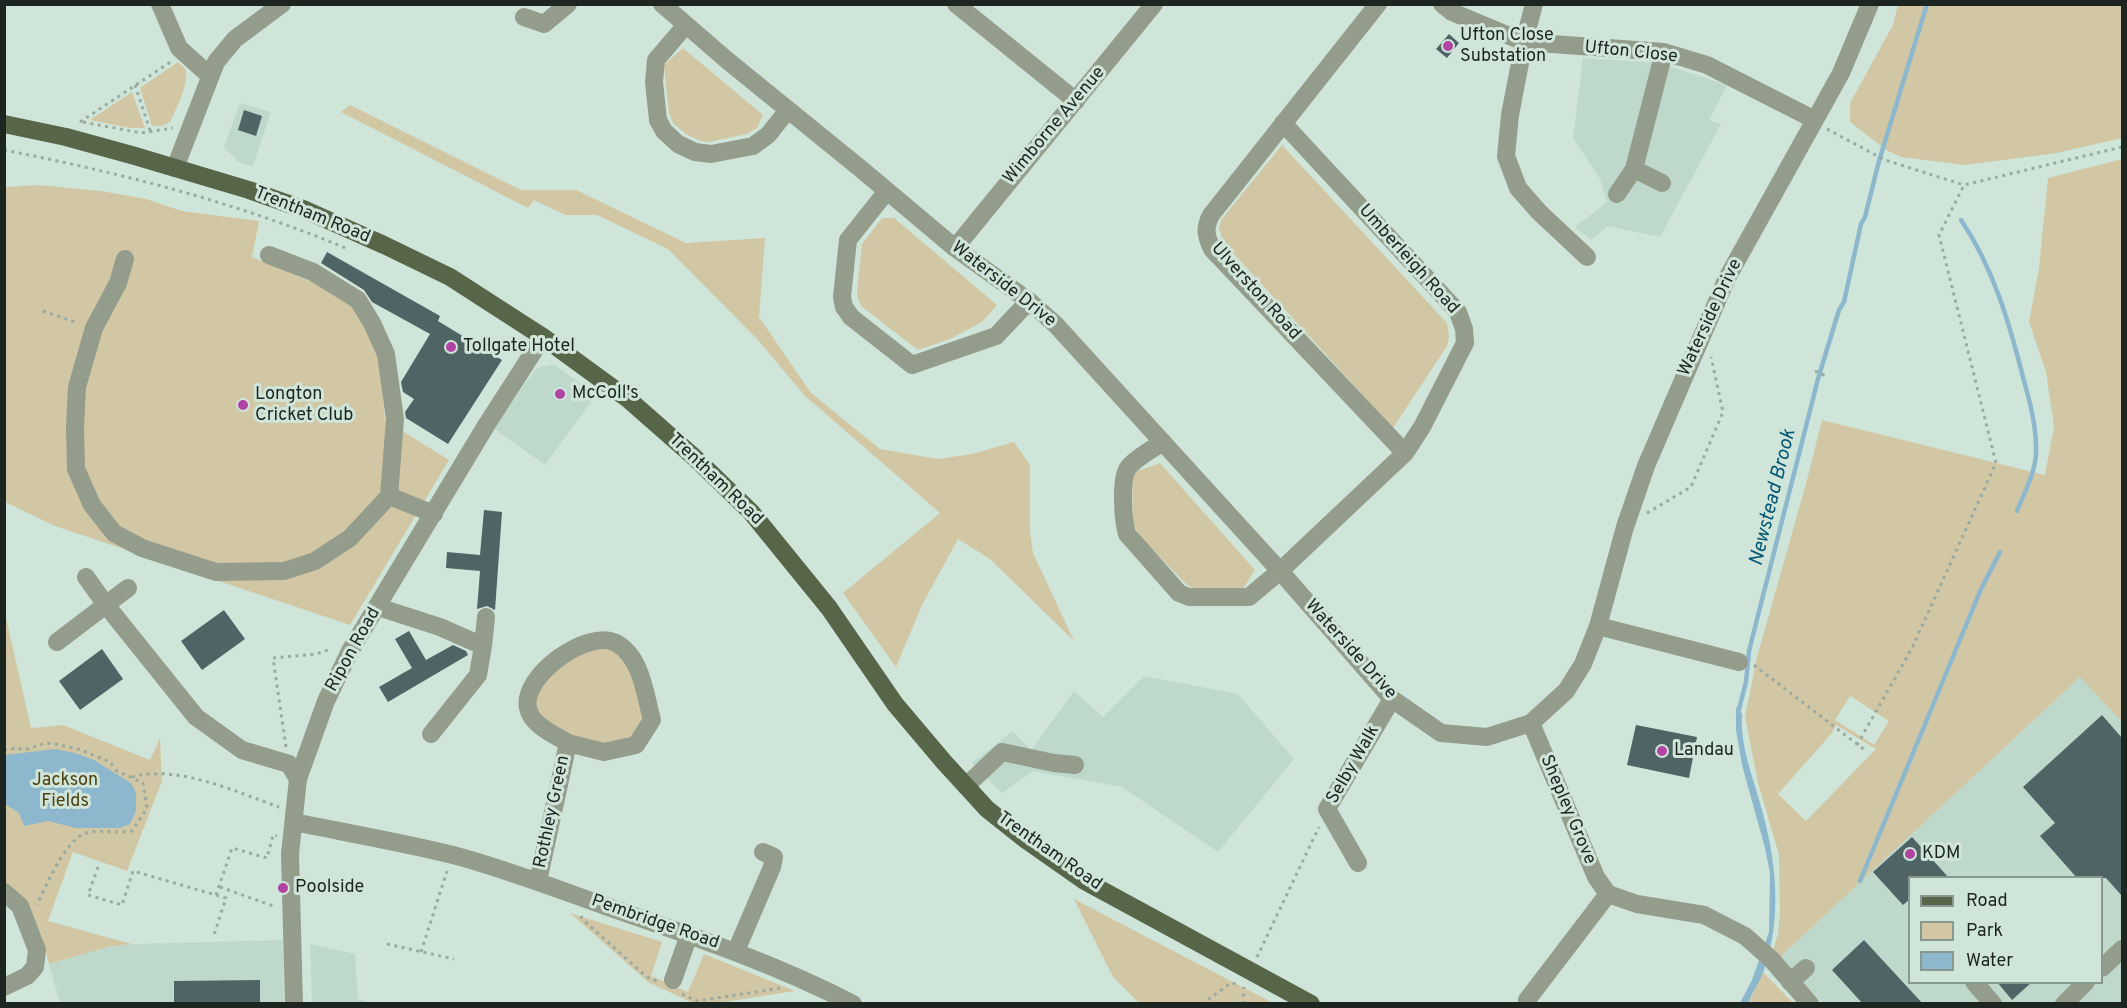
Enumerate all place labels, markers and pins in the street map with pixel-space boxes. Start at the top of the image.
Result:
place label: Ufton Close Substation [1460,25,1554,68]
marker: Ufton Close Substation [1441,39,1455,53]
place label: Tollgate Hotel [463,336,575,358]
marker: Tollgate Hotel [444,340,458,354]
place label: McColl's [572,383,639,405]
place label: Longton Cricket Club [255,384,353,426]
marker: McColl's [553,387,567,401]
marker: Longton Cricket Club [236,398,250,412]
place label: Landau [1674,740,1734,762]
marker: Landau [1655,744,1669,758]
place label: KDM [1922,843,1961,865]
marker: KDM [1903,847,1917,861]
place label: Poolside [295,877,364,899]
marker: Poolside [276,881,290,895]

